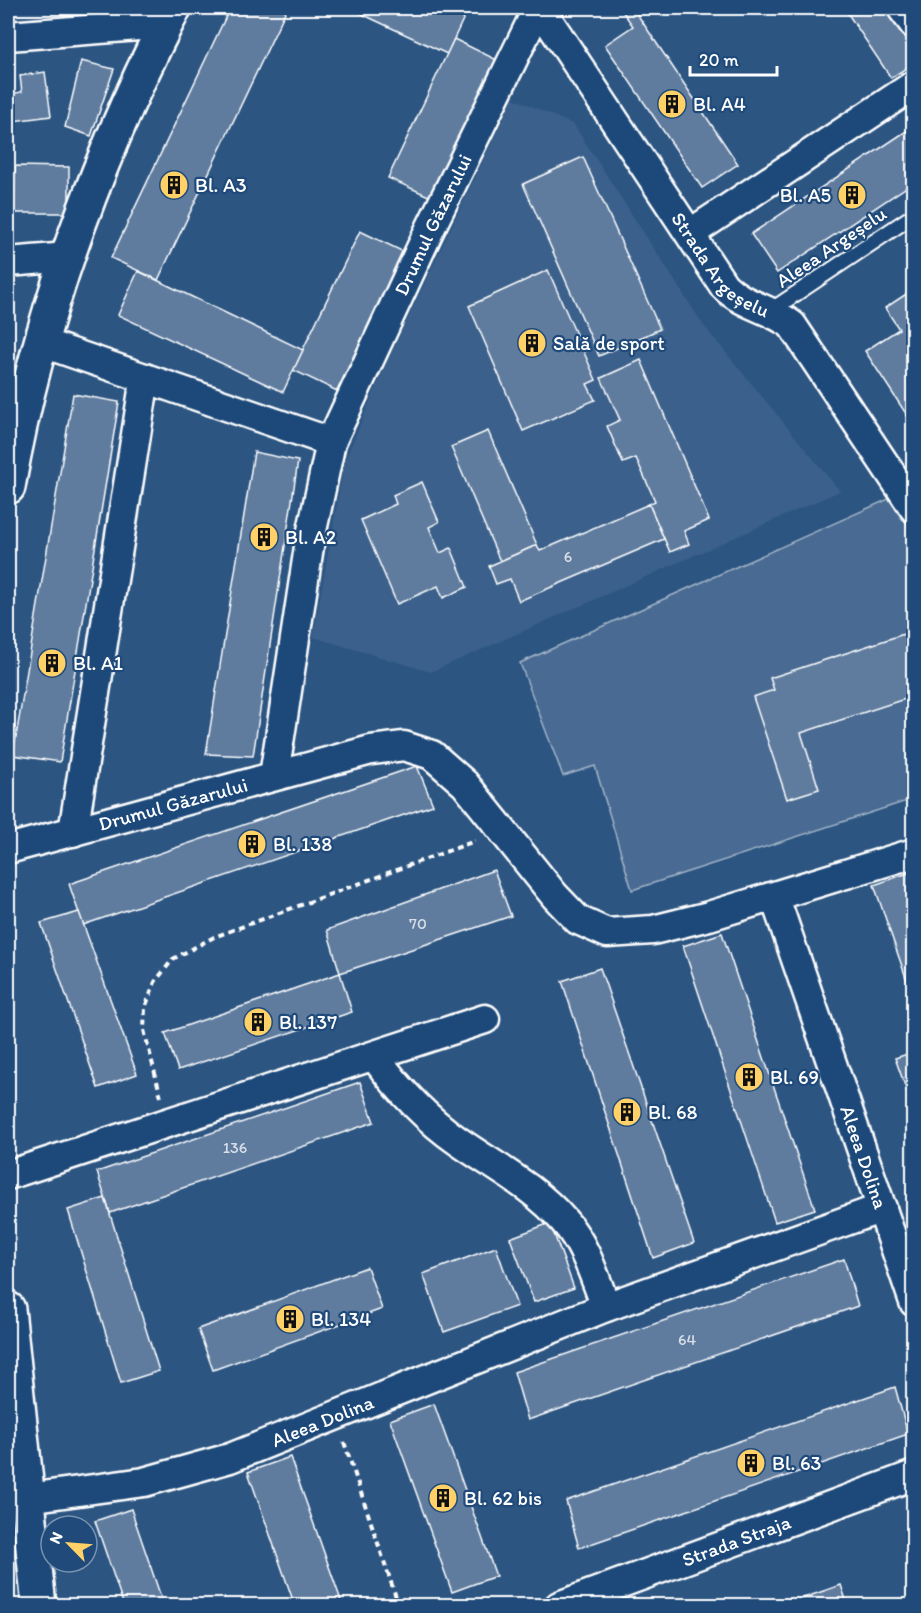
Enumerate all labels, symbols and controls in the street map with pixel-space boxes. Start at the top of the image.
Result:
scale bar [690,39,777,77]
text: 20 m [699,49,739,71]
building icon: Bl. A4 [656,88,688,120]
place label: Bl. A4 [693,92,746,116]
street label: Drumul Găzarului [389,150,477,299]
building icon: Bl. A3 [158,169,190,201]
place label: Bl. A3 [195,173,247,197]
building icon: Bl. A5 [836,179,868,211]
place label: Bl. A5 [780,183,831,207]
street label: Aleea Argeșelu [771,201,891,293]
street label: Strada Argeșelu [666,208,773,322]
building icon: Sală de sport [516,327,548,359]
place label: Sală de sport [553,331,665,355]
building icon: Bl. A2 [248,521,280,553]
place label: Bl. A2 [285,525,337,549]
house number: 6 [564,547,572,566]
building icon: Bl. A1 [36,647,68,679]
place label: Bl. A1 [73,651,123,675]
street label: Drumul Găzarului [96,772,250,836]
building icon: Bl. 138 [236,828,268,860]
place label: Bl. 138 [273,832,332,856]
house number: 70 [409,914,427,933]
building icon: Bl. 137 [242,1006,274,1038]
place label: Bl. 137 [279,1010,337,1034]
building icon: Bl. 69 [733,1061,765,1093]
place label: Bl. 69 [770,1065,819,1089]
building icon: Bl. 68 [611,1096,643,1128]
place label: Bl. 68 [648,1100,698,1124]
street label: Aleea Dolina [835,1102,893,1213]
house number: 136 [223,1138,247,1157]
building icon: Bl. 134 [274,1303,306,1335]
place label: Bl. 134 [311,1307,371,1331]
house number: 64 [678,1330,696,1349]
street label: Aleea Dolina [268,1389,377,1452]
building icon: Bl. 63 [735,1447,767,1479]
place label: Bl. 63 [772,1451,822,1475]
building icon: Bl. 62 bis [427,1482,459,1514]
place label: Bl. 62 bis [464,1486,542,1510]
street label: Strada Straja [679,1509,795,1572]
north arrow [39,1514,99,1574]
text: N [45,1529,67,1547]

